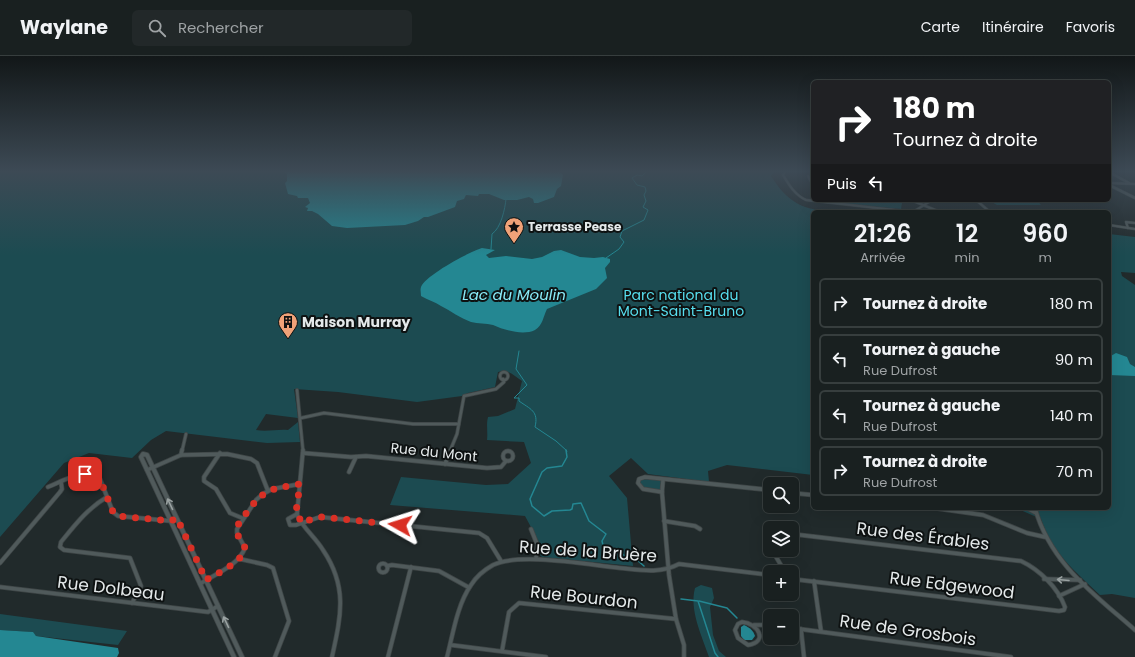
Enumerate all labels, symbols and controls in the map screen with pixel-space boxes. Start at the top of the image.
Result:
search box [132,10,412,46]
text: Waylane [20,14,108,41]
icon: search [146,17,168,39]
text: Rechercher [178,17,264,38]
text: Carte [921,17,960,37]
text: Itinéraire [982,17,1044,37]
text: Favoris [1066,17,1115,37]
text: 180 m [893,89,976,128]
icon: right [827,96,879,148]
text: Tournez à droite [893,127,1038,152]
icon: left [865,172,887,194]
text: Puis [827,173,857,194]
place icon: Terrasse Pease [503,216,525,244]
text: 21:26 [854,217,912,250]
text: 12 [956,217,978,250]
text: 960 [1022,217,1068,250]
place label: Terrasse Pease [528,218,622,235]
text: Arrivée [860,248,905,267]
text: min [955,248,979,267]
text: m [1039,248,1052,267]
water label: Lac du Moulin [462,284,566,305]
park label: Parc national du Mont-Saint-Bruno [618,285,744,321]
icon: right [829,292,851,314]
text: Tournez à droite [863,293,987,314]
text: 180 m [1050,293,1093,314]
building icon: Maison Murray [277,311,299,339]
place label: Maison Murray [302,312,410,332]
text: Tournez à gauche [863,339,1000,360]
icon: left [829,348,851,370]
text: 90 m [1055,349,1093,370]
text: Rue Dufrost [863,361,937,380]
text: Tournez à gauche [863,395,1000,416]
icon: left [829,404,851,426]
text: 140 m [1050,405,1093,426]
text: Rue Dufrost [863,417,937,436]
street label: Rue du Mont [390,438,478,466]
text: Tournez à droite [863,451,987,472]
pin [68,457,102,491]
icon: right [829,460,851,482]
text: 70 m [1056,461,1093,482]
icon: arrive [74,463,96,485]
text: Rue Dufrost [863,473,937,492]
map controls [763,477,799,645]
button: search [763,477,799,513]
one-way arrow [166,498,173,510]
position arrow [379,504,421,546]
street label: Rue des Érables [855,516,991,556]
button: layers [763,521,799,557]
street label: Rue de la Bruère [518,534,658,568]
button: + [763,565,799,601]
street label: Rue Edgewood [888,565,1016,605]
street label: Rue Dolbeau [56,570,166,606]
one-way arrow [1057,577,1070,584]
street label: Rue Bourdon [529,579,639,615]
button: − [763,609,799,645]
street label: Rue de Grosbois [838,609,978,651]
one-way arrow [222,616,229,628]

